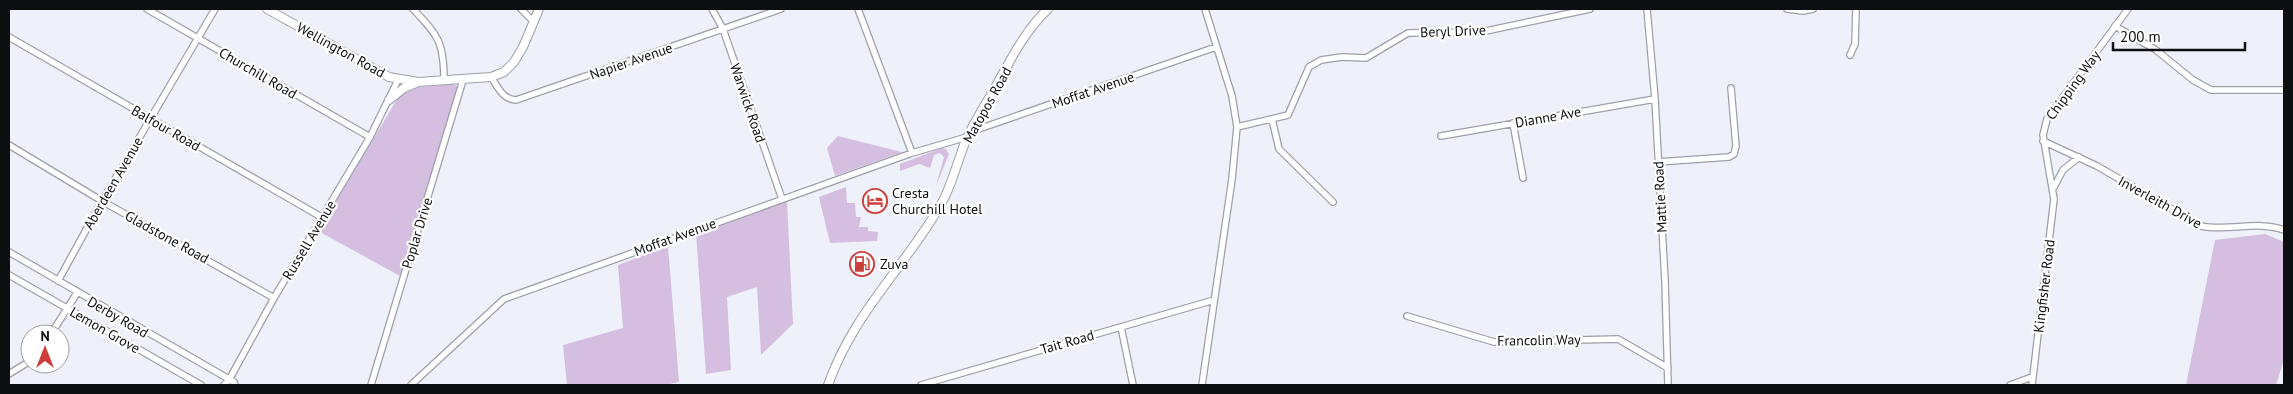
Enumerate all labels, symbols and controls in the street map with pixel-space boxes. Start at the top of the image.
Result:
street label: Wellington Road [294,18,388,82]
scale bar [2113,20,2246,52]
street label: Beryl Drive [1420,21,1486,41]
text: 200 m [2120,27,2161,46]
street label: Napier Avenue [587,38,675,84]
street label: Churchill Road [216,43,300,103]
street label: Chipping Way [2042,46,2104,123]
street label: Warwick Road [726,61,770,145]
street label: Matopos Road [959,64,1015,146]
street label: Moffat Avenue [1049,67,1137,113]
street label: Balfour Road [128,101,204,155]
street label: Dianne Ave [1513,102,1583,132]
street label: Aberdeen Avenue [79,134,147,232]
street label: Mattie Road [1649,161,1671,233]
street label: Inverleith Drive [2115,172,2205,232]
place label: Cresta Churchill Hotel [892,184,982,218]
hotel icon: Cresta Churchill Hotel [862,188,888,214]
street label: Poplar Drive [398,195,436,271]
street label: Russell Avenue [278,197,340,283]
street label: Gladstone Road [122,207,212,267]
street label: Moffat Avenue [631,214,719,260]
street label: Kingfisher Road [2029,238,2059,334]
fuel station icon: Zuva [849,251,875,277]
place label: Zuva [880,255,909,273]
street label: Derby Road [84,292,152,342]
street label: Lemon Grove [67,303,143,357]
north arrow [20,324,70,374]
street label: Tait Road [1038,326,1096,358]
text: N [40,327,50,345]
street label: Francolin Way [1497,330,1581,350]

